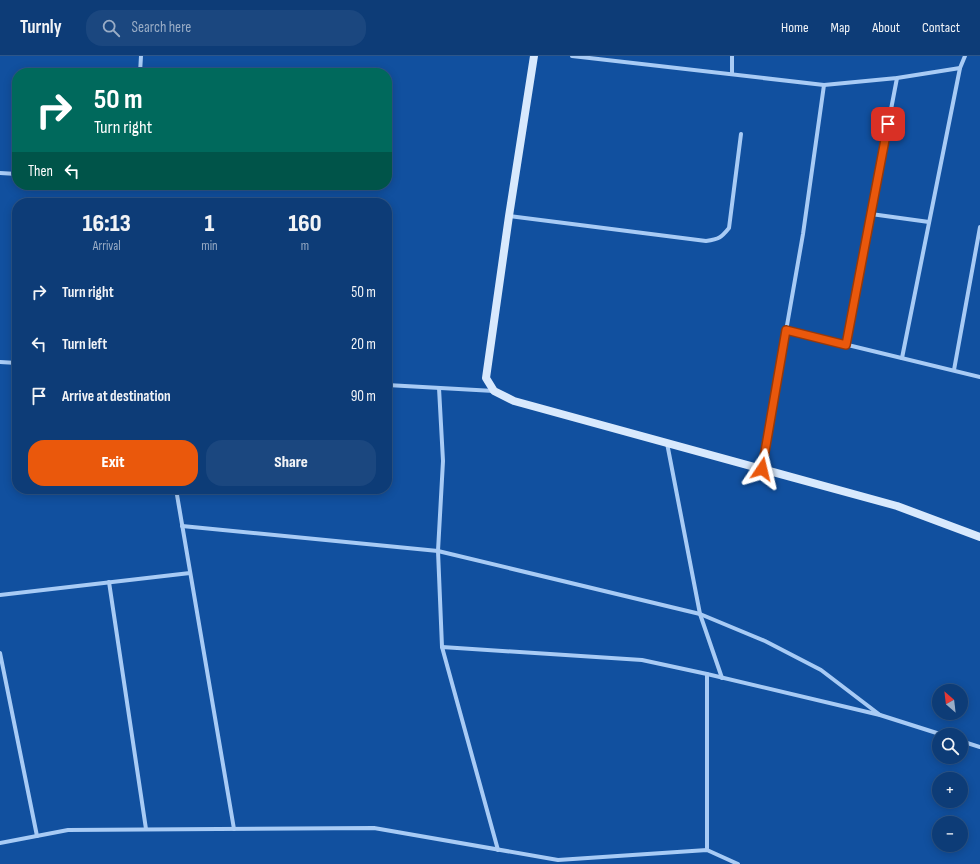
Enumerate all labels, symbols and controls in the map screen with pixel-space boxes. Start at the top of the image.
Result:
search box [86,10,366,46]
text: Turnly [20,16,62,39]
icon: search [100,17,122,39]
text: Search here [132,18,191,37]
text: Home [781,19,809,36]
text: Map [831,19,850,36]
text: About [872,19,900,36]
text: Contact [922,19,960,36]
text: 50 m [94,83,143,116]
icon: right [28,84,80,136]
pin [871,107,905,141]
icon: arrive [877,113,899,135]
text: Turn right [94,117,152,138]
icon: left [61,160,83,182]
text: Then [28,162,53,181]
text: 16:13 [83,209,131,238]
text: 1 [205,209,214,238]
text: 160 [288,209,321,238]
text: Arrival [93,238,121,254]
text: min [201,238,218,254]
text: m [301,238,309,254]
icon: right [28,281,50,303]
text: Turn right [62,283,114,302]
text: 50 m [351,283,376,302]
icon: left [28,333,50,355]
text: Turn left [62,335,107,354]
text: 20 m [351,335,376,354]
icon: arrive [28,385,50,407]
text: Arrive at destination [62,387,171,406]
text: 90 m [351,387,376,406]
button: Exit [28,440,198,486]
button: Share [206,440,376,486]
position arrow [741,448,783,490]
north arrow [932,684,968,720]
map controls [932,684,968,852]
button: search [932,728,968,764]
button: + [932,772,968,808]
button: − [932,816,968,852]

